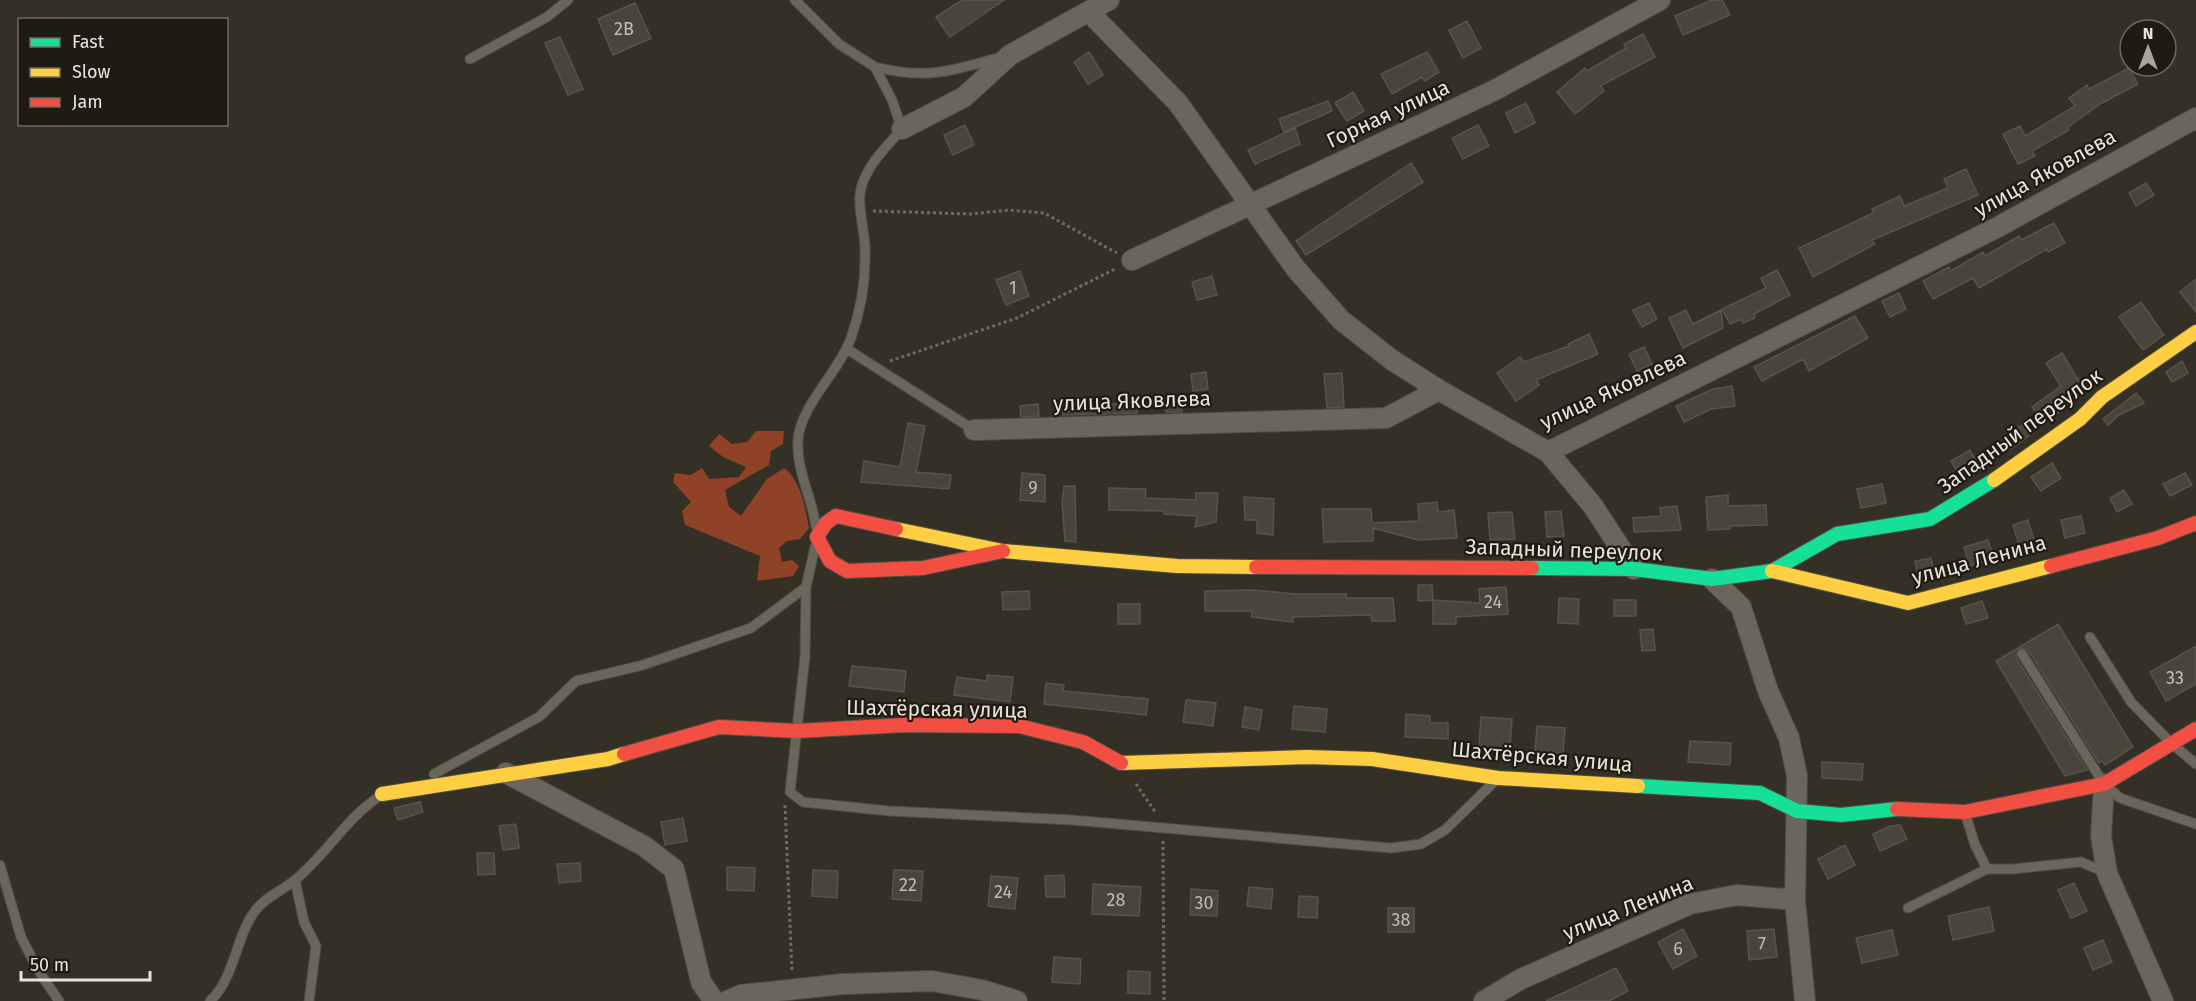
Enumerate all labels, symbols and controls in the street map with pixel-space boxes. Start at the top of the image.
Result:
legend [18,18,228,126]
house number: 2В [614,18,634,40]
north arrow [2118,18,2178,78]
text: N [2143,24,2153,43]
text: Fast [72,31,105,53]
text: Slow [72,61,111,83]
street label: Горная улица [1322,74,1454,154]
text: Jam [72,91,103,113]
street label: улица Яковлева [1970,123,2120,223]
house number: 1 [1009,277,1017,299]
street label: улица Яковлева [1536,345,1690,435]
street label: Западный переулок [1933,363,2107,499]
street label: улица Яковлева [1053,385,1211,417]
house number: 9 [1028,477,1038,499]
street label: улица Ленина [1909,530,2049,590]
street label: Западный переулок [1465,534,1663,566]
house number: 24 [1484,591,1502,613]
house number: 33 [2166,667,2184,689]
street label: Шахтёрская улица [846,694,1028,724]
street label: Шахтёрская улица [1450,736,1634,778]
street label: улица Ленина [1559,870,1697,946]
house number: 22 [899,874,917,896]
house number: 24 [994,881,1012,903]
house number: 28 [1107,889,1125,911]
house number: 30 [1194,892,1214,914]
house number: 38 [1392,909,1411,931]
house number: 7 [1758,933,1766,955]
house number: 6 [1673,938,1683,960]
scale bar [21,944,150,982]
text: 50 m [30,954,69,976]

